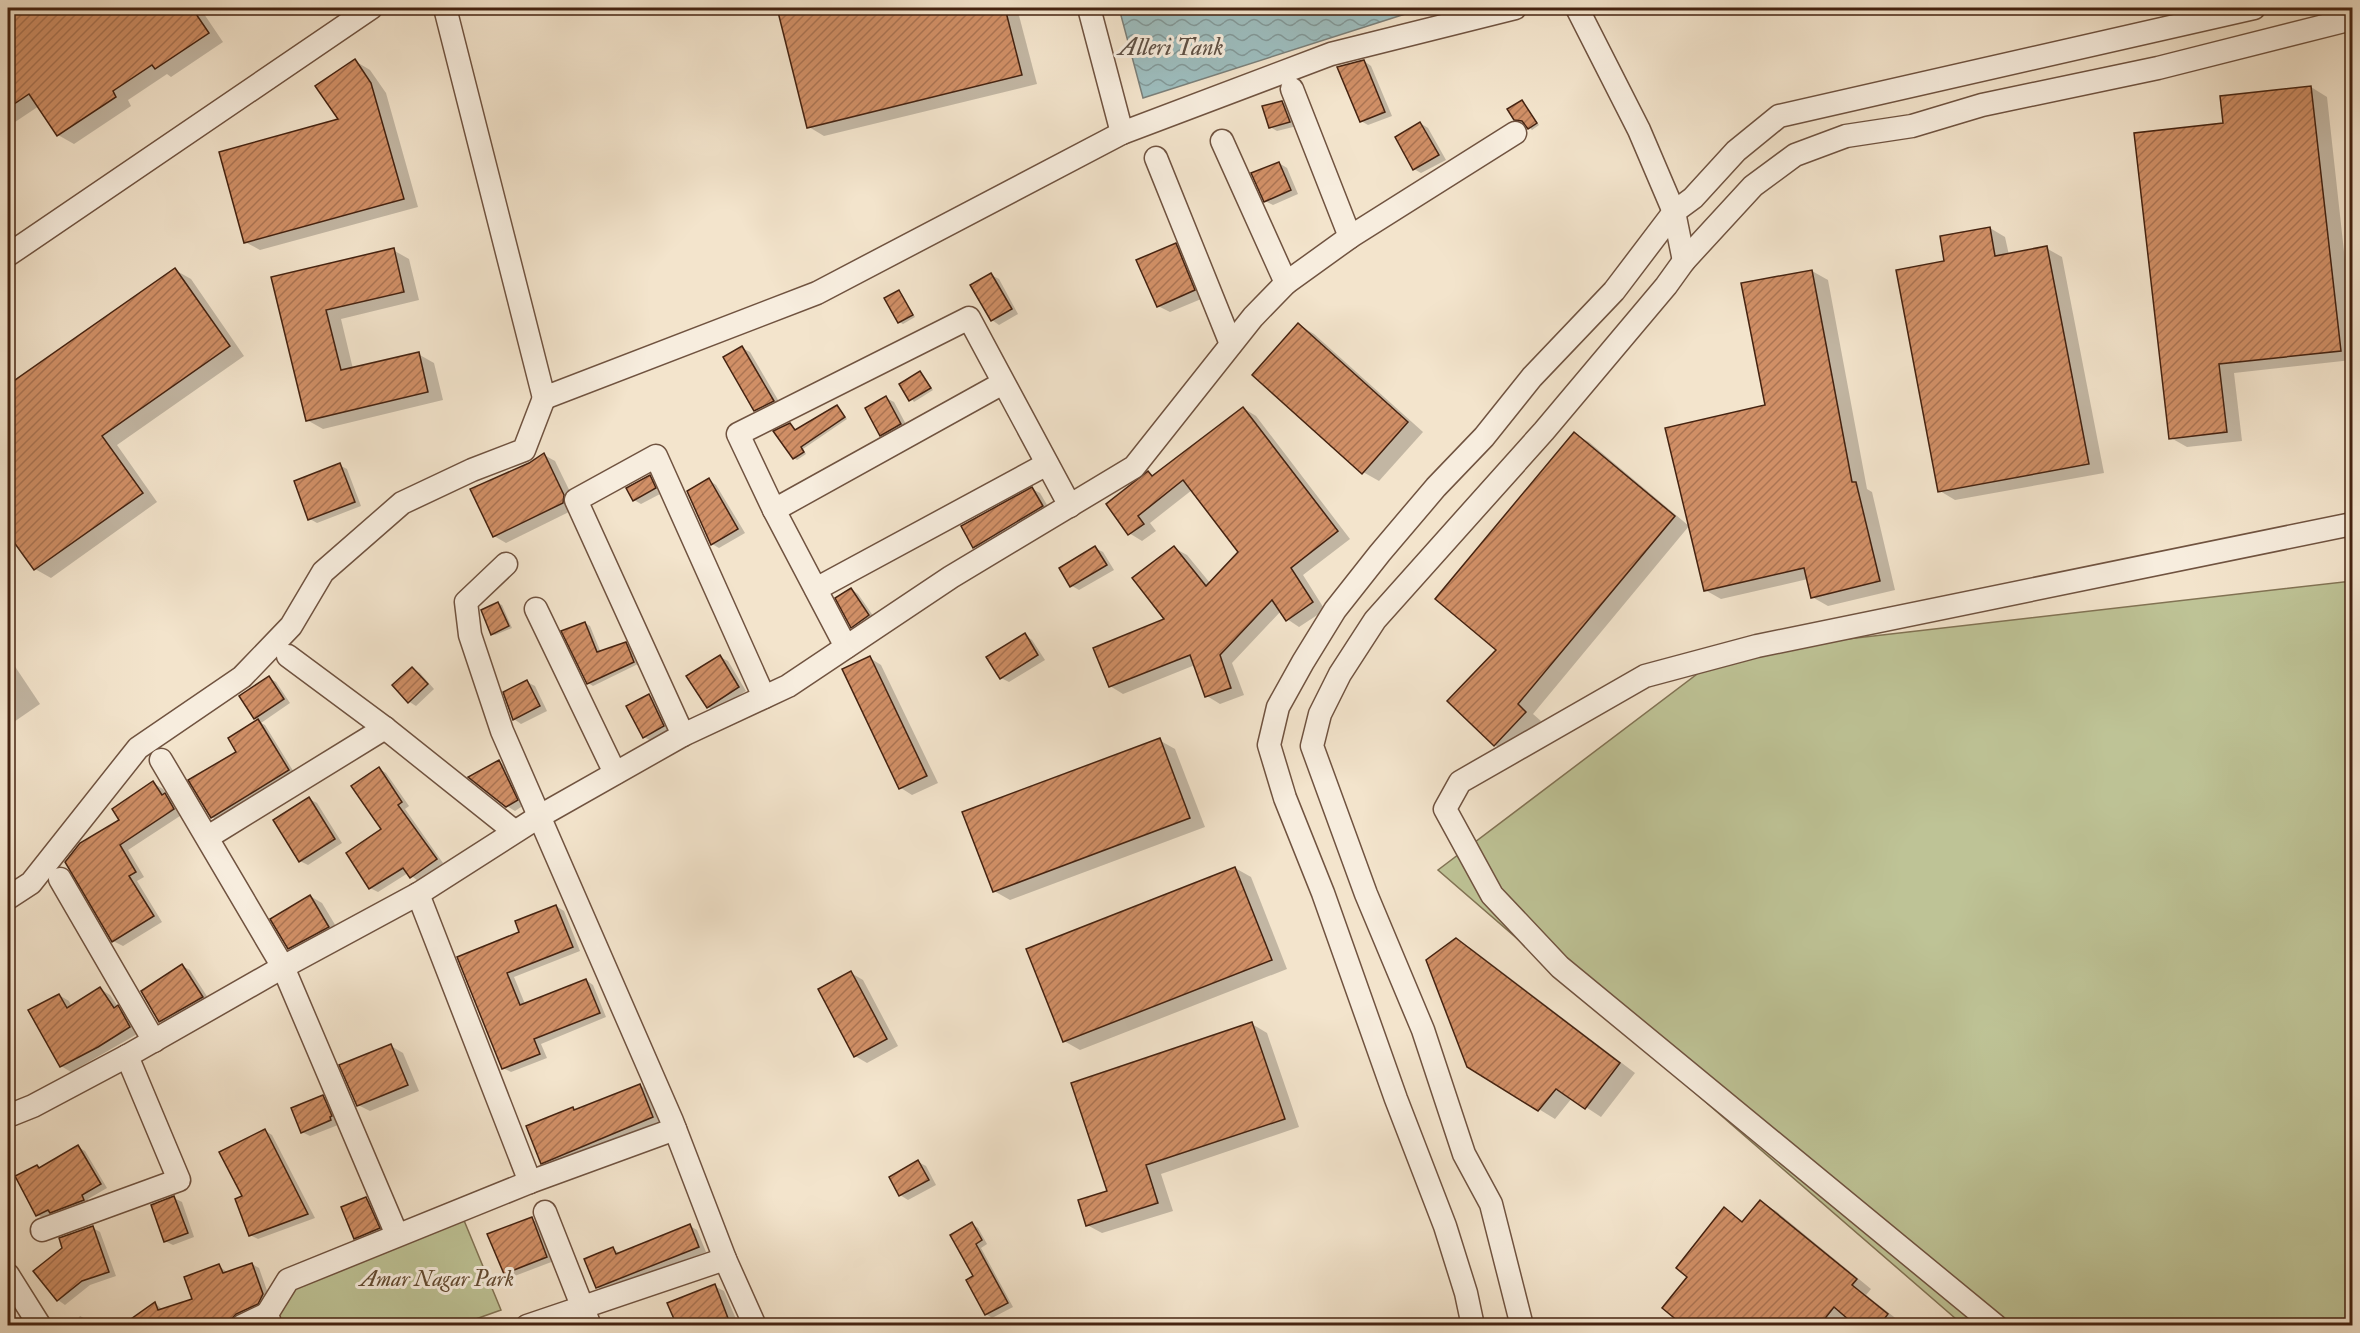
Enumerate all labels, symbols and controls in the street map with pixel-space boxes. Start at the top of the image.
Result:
water label: Alleri Tank [1115,32,1224,63]
park label: Amar Nagar Park [358,1265,514,1293]

